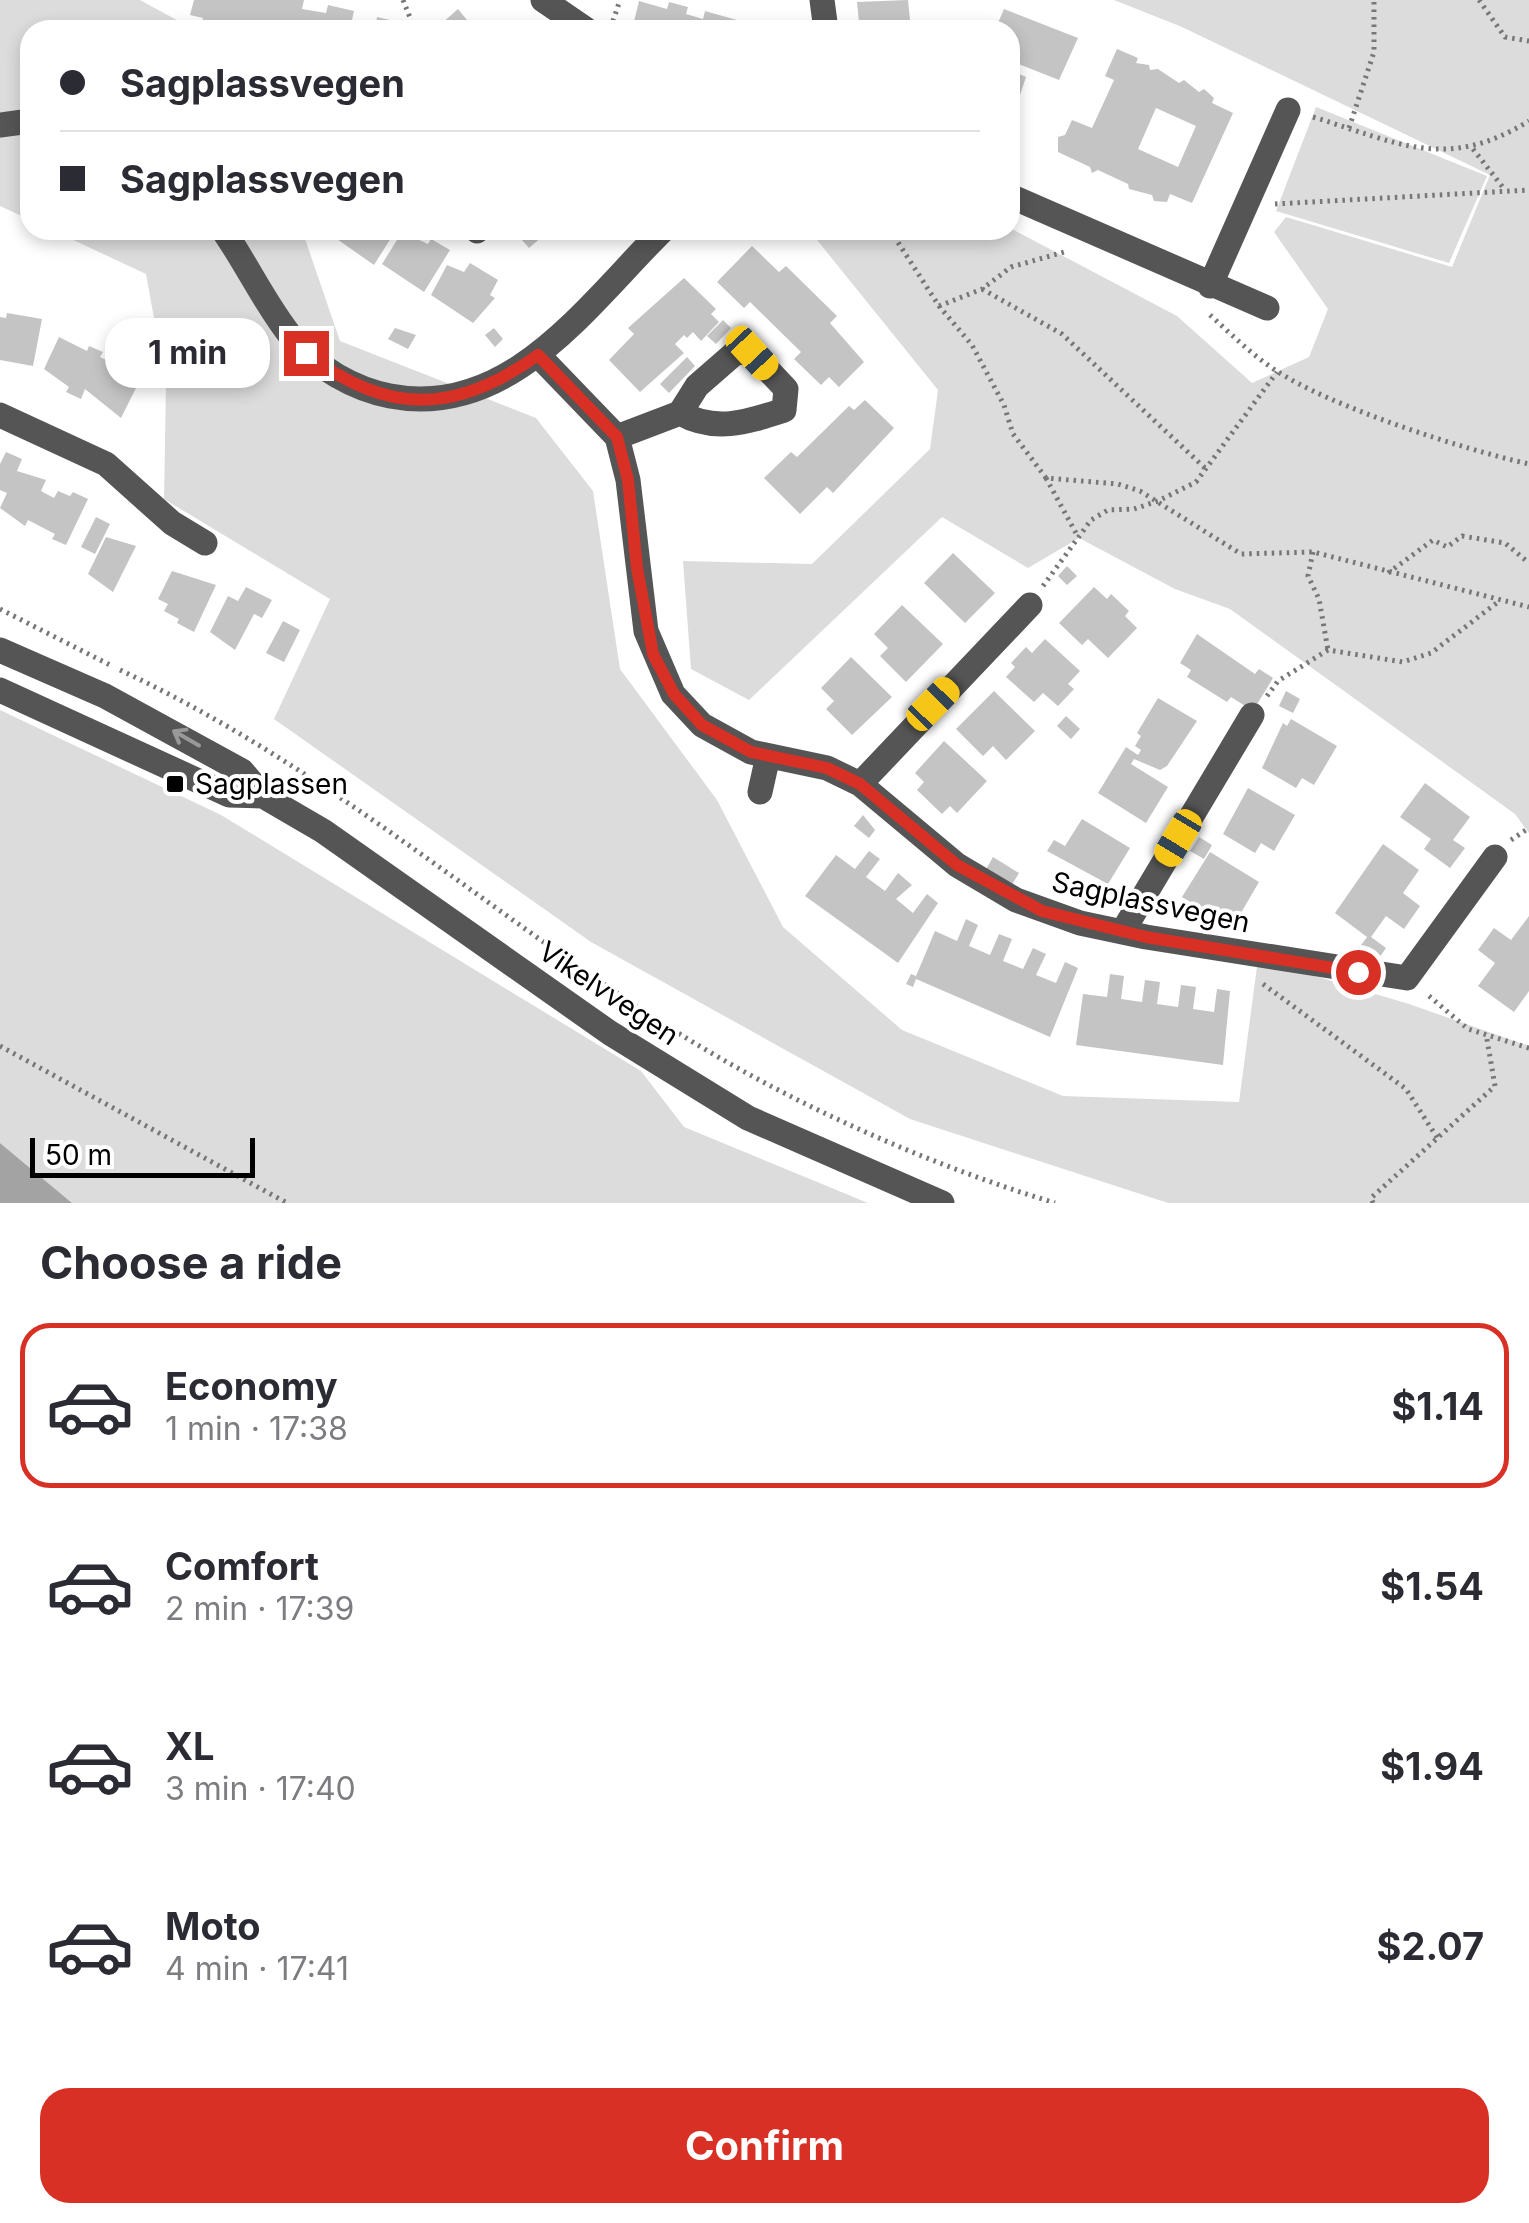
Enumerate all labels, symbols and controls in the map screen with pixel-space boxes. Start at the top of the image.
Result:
text: Sagplassvegen [120,60,405,106]
text: Sagplassvegen [120,156,405,202]
callout: 1 min [106,318,271,388]
car [721,321,783,385]
route end [284,331,329,376]
text: 1 min [148,333,227,372]
car [901,672,965,736]
one-way arrow [172,728,201,748]
place label: Sagplassen [195,767,348,801]
marker: Sagplassen [164,773,186,795]
car [1150,805,1206,871]
street label: Sagplassvegen [1049,864,1253,940]
street label: Vikelvvegen [533,934,685,1052]
route start [1336,950,1381,995]
scale bar [30,1133,255,1178]
text: 50 m [45,1138,112,1172]
text: Choose a ride [40,1235,342,1290]
icon: car [45,1361,135,1451]
text: Economy [165,1363,338,1409]
text: $1.14 [1391,1383,1484,1429]
text: 1 min · 17:38 [165,1409,348,1448]
icon: car [45,1541,135,1631]
text: Comfort [165,1543,319,1589]
text: $1.54 [1380,1563,1484,1609]
text: 2 min · 17:39 [165,1589,354,1628]
icon: car [45,1721,135,1811]
text: XL [165,1723,215,1769]
text: $1.94 [1380,1743,1484,1789]
text: 3 min · 17:40 [165,1769,356,1808]
icon: car [45,1901,135,1991]
text: Moto [165,1903,261,1949]
text: $2.07 [1377,1923,1484,1969]
text: 4 min · 17:41 [165,1949,349,1988]
button: Confirm [40,2088,1489,2203]

